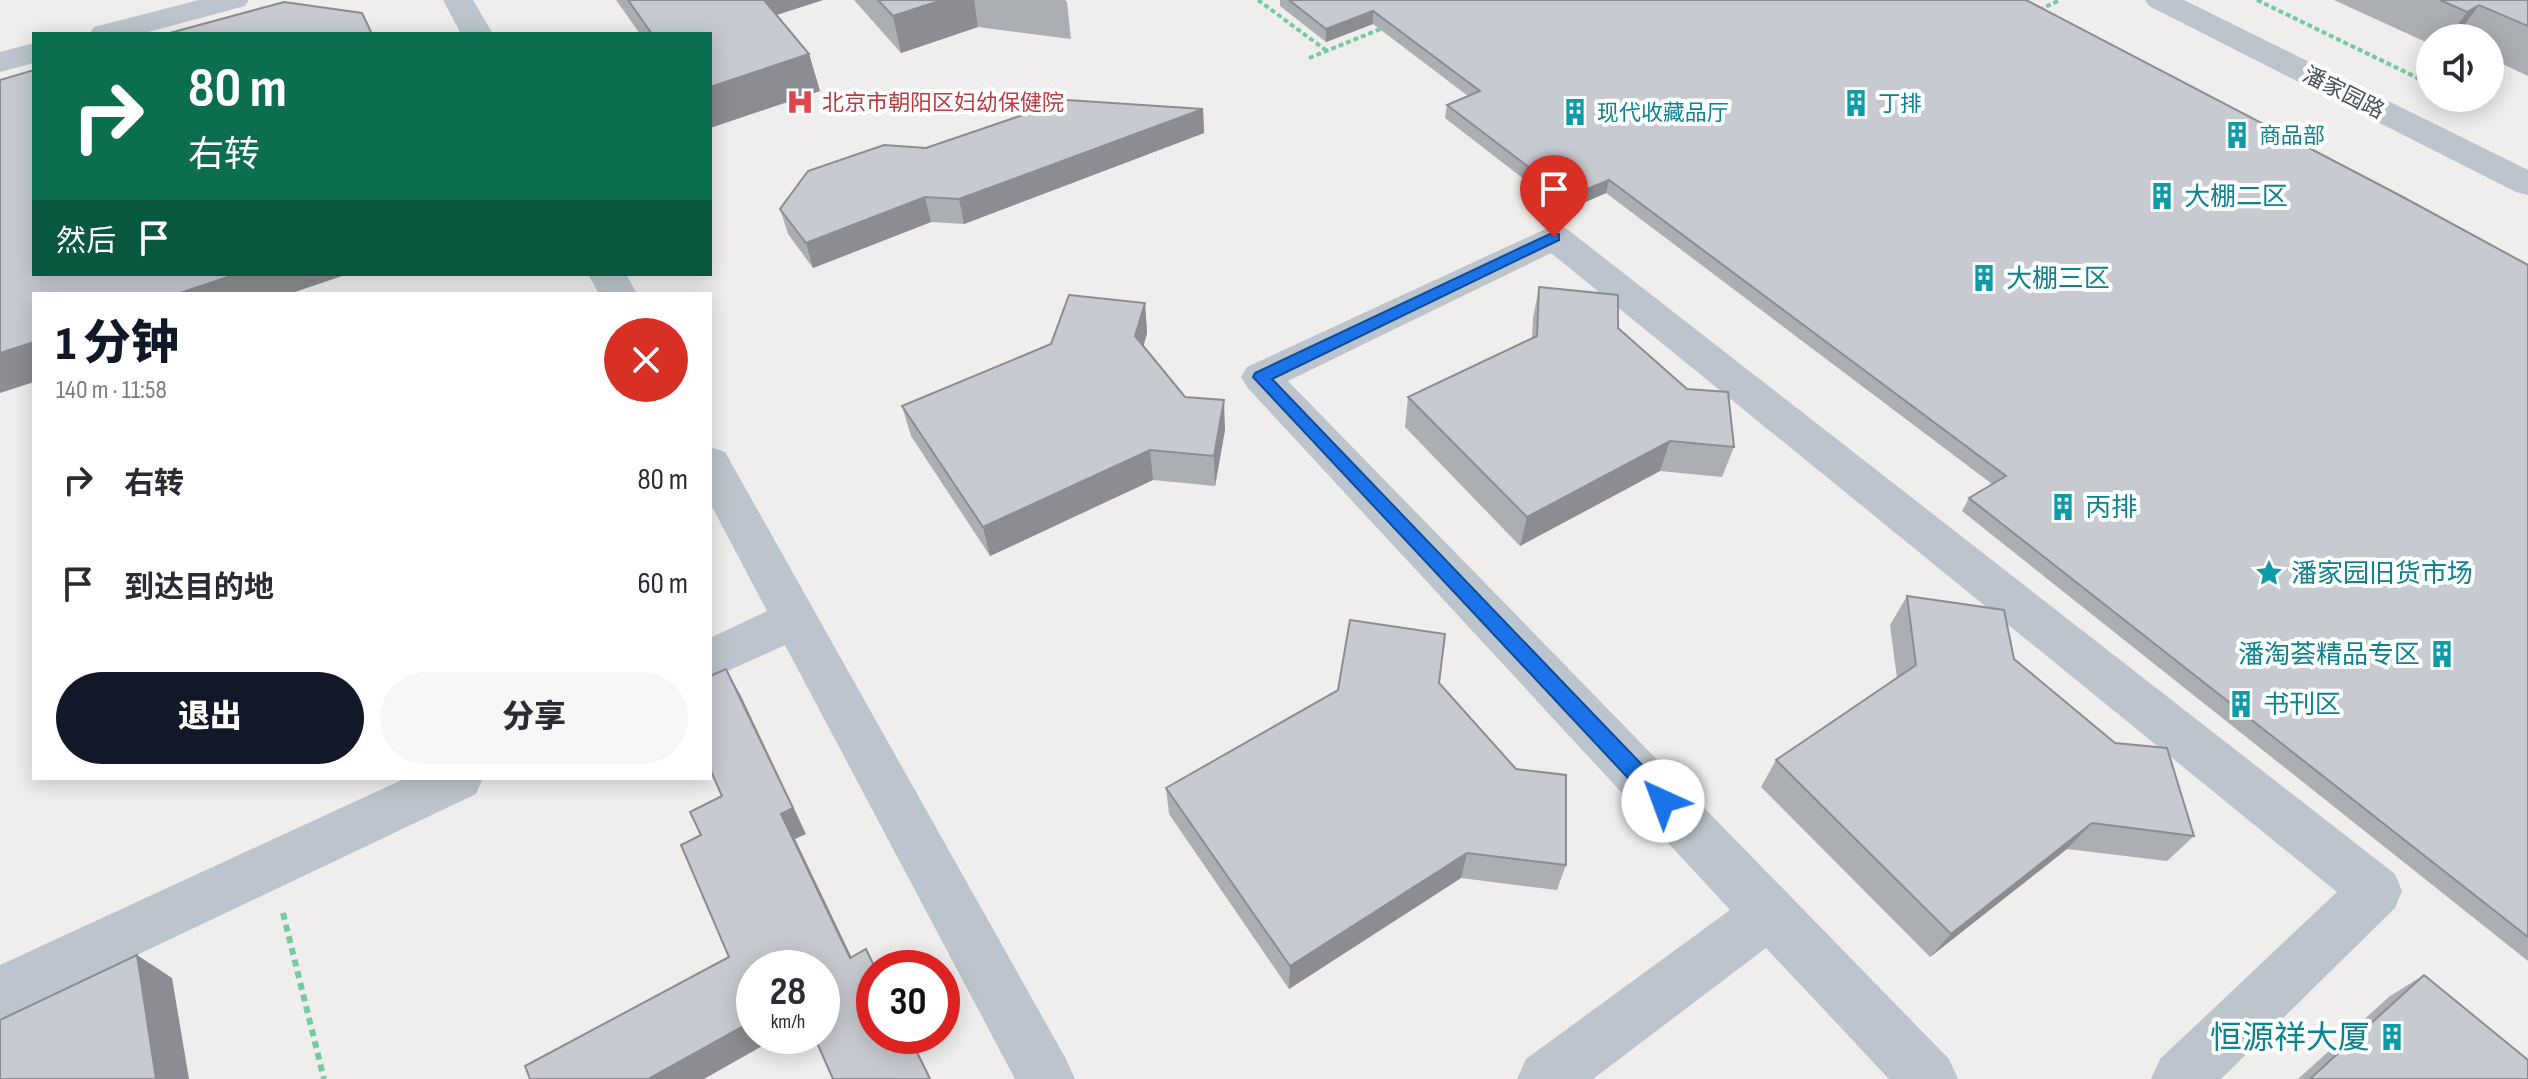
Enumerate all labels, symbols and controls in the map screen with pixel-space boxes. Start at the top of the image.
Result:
map controls [2416,24,2504,112]
button: sound [2416,24,2504,112]
text: 80 m [188,56,287,123]
street label: 潘家园路 [2298,61,2389,125]
icon: right [56,64,160,168]
hospital icon: 北京市朝阳区妇幼保健院 [785,87,815,117]
building icon: 丁排 [1841,88,1871,118]
place label: 北京市朝阳区妇幼保健院 [822,90,1064,117]
place label: 丁排 [1878,91,1922,118]
building icon: 现代收藏品厅 [1560,97,1590,127]
place label: 现代收藏品厅 [1597,100,1729,127]
building icon: 商品部 [2222,120,2252,150]
place label: 商品部 [2259,123,2325,150]
text: 右转 [188,134,260,177]
pin [1520,155,1588,237]
icon: arrive [1532,167,1576,211]
building icon: 大棚二区 [2147,181,2177,211]
place label: 大棚二区 [2184,182,2288,213]
icon: arrive [132,216,176,260]
text: 然后 [56,224,116,260]
building icon: 大棚三区 [1969,263,1999,293]
place label: 大棚三区 [2006,264,2110,295]
text: 1 分钟 [56,316,179,373]
button: close [604,318,688,402]
text: 140 m · 11:58 [56,375,167,406]
icon: right [56,458,100,502]
text: 80 m [637,462,688,498]
text: 右转 [124,466,184,502]
building icon: 丙排 [2048,492,2078,522]
place label: 丙排 [2085,493,2137,524]
place icon: 潘家园旧货市场 [2254,558,2284,588]
place label: 潘家园旧货市场 [2291,559,2473,590]
icon: arrive [56,562,100,606]
text: 60 m [637,566,688,602]
text: 到达目的地 [124,570,274,606]
building icon: 潘淘荟精品专区 [2427,639,2457,669]
place label: 潘淘荟精品专区 [2238,640,2420,671]
button: 退出 [56,672,364,764]
button: 分享 [380,672,688,764]
building icon: 书刊区 [2226,689,2256,719]
place label: 书刊区 [2263,690,2341,721]
position arrow [1621,759,1705,843]
speed limit sign: 30 [856,950,960,1054]
text: 28 [770,968,806,1016]
text: km/h [771,1010,805,1034]
place label: 恒源祥大厦 [2210,1019,2370,1058]
building icon: 恒源祥大厦 [2377,1022,2407,1052]

